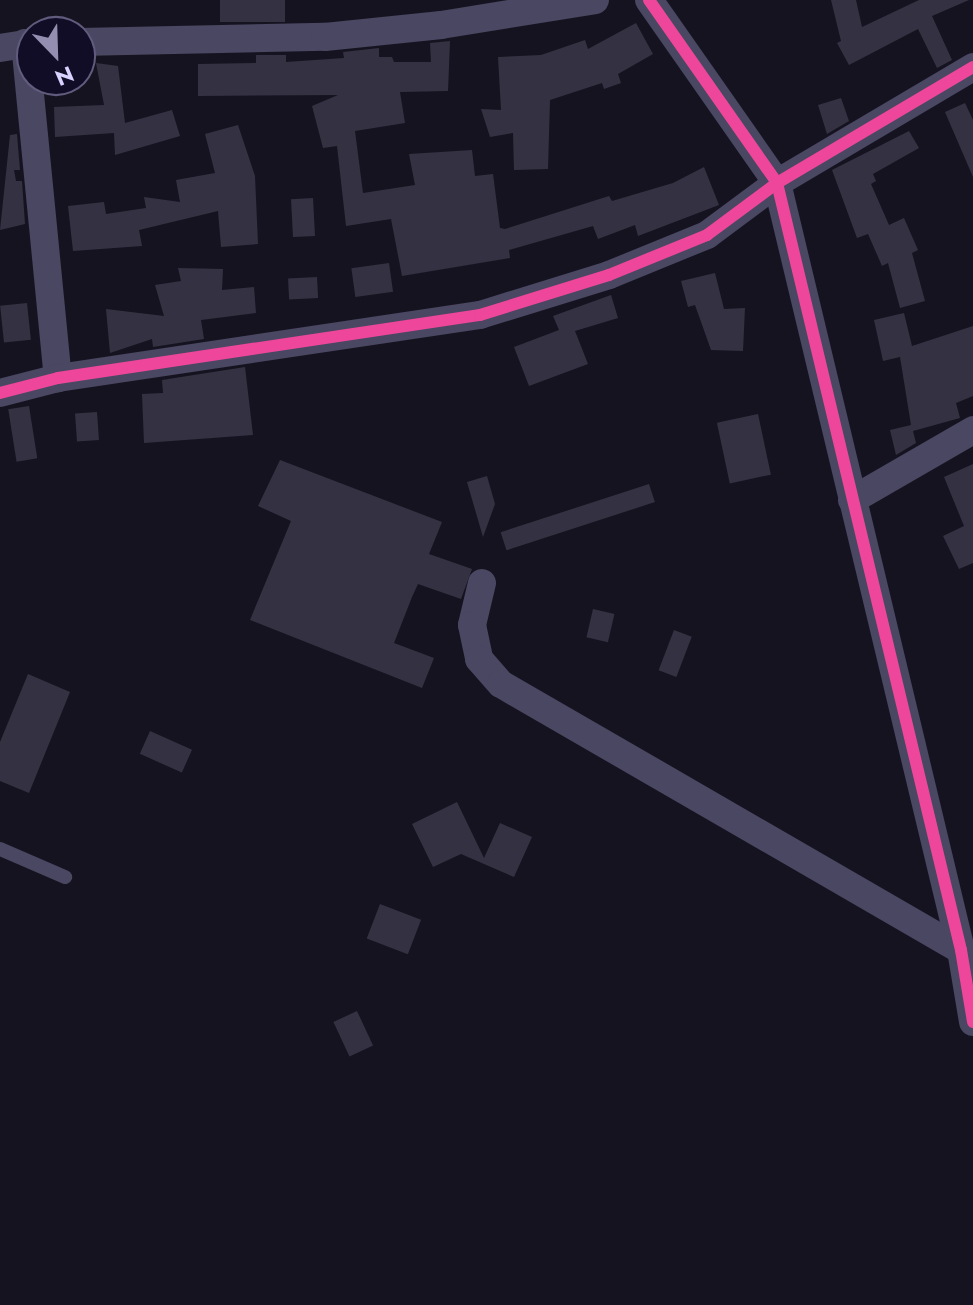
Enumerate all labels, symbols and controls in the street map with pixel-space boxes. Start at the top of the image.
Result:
north arrow [16,16,96,96]
text: N [50,58,79,94]

